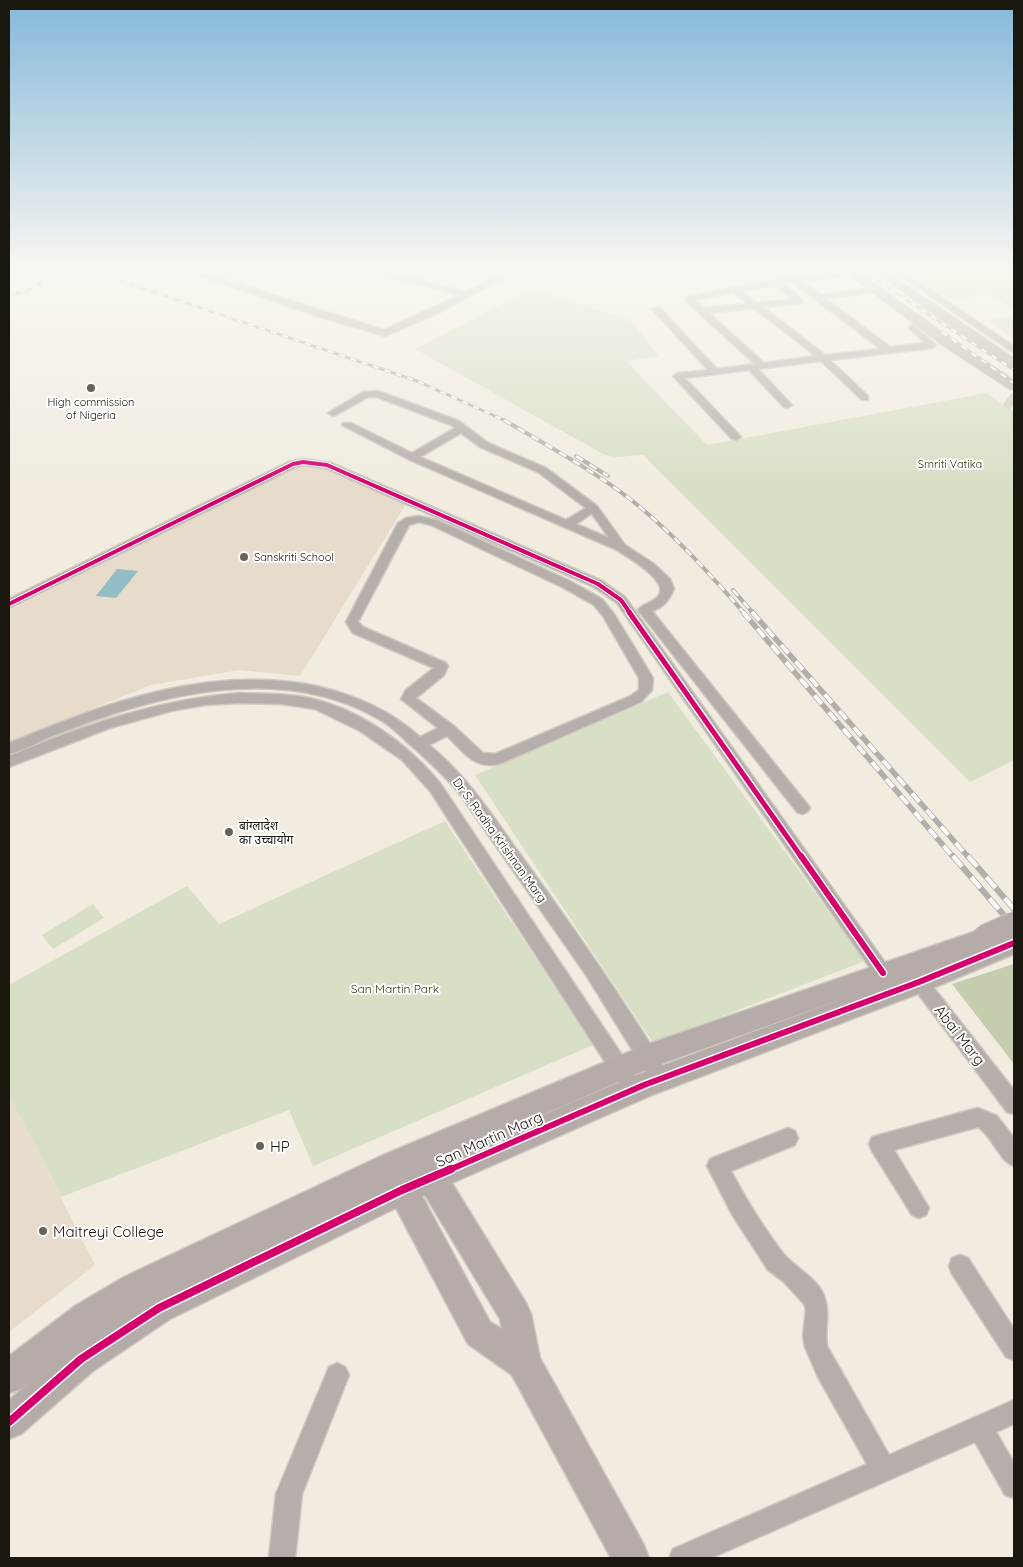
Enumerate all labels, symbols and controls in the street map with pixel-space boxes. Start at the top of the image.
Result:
marker: High commission of Nigeria [85,382,97,394]
place label: High commission of Nigeria [48,395,134,422]
park label: Smriti Vatika [918,457,982,471]
place label: Sanskriti School [254,550,334,564]
marker: Sanskriti School [238,551,250,563]
street label: Dr S. Radha Krishnan Marg [450,775,550,905]
place label: बांग्लादेश का उच्चायोग [239,818,293,847]
marker: बांग्लादेश का उच्चायोग [223,826,235,838]
park label: San Martin Park [351,981,439,996]
street label: Abai Marg [930,1001,990,1069]
street label: San Martin Marg [433,1107,545,1171]
place label: HP [270,1137,290,1156]
marker: HP [254,1140,266,1152]
place label: Maitreyi College [53,1222,164,1241]
marker: Maitreyi College [37,1225,49,1237]

